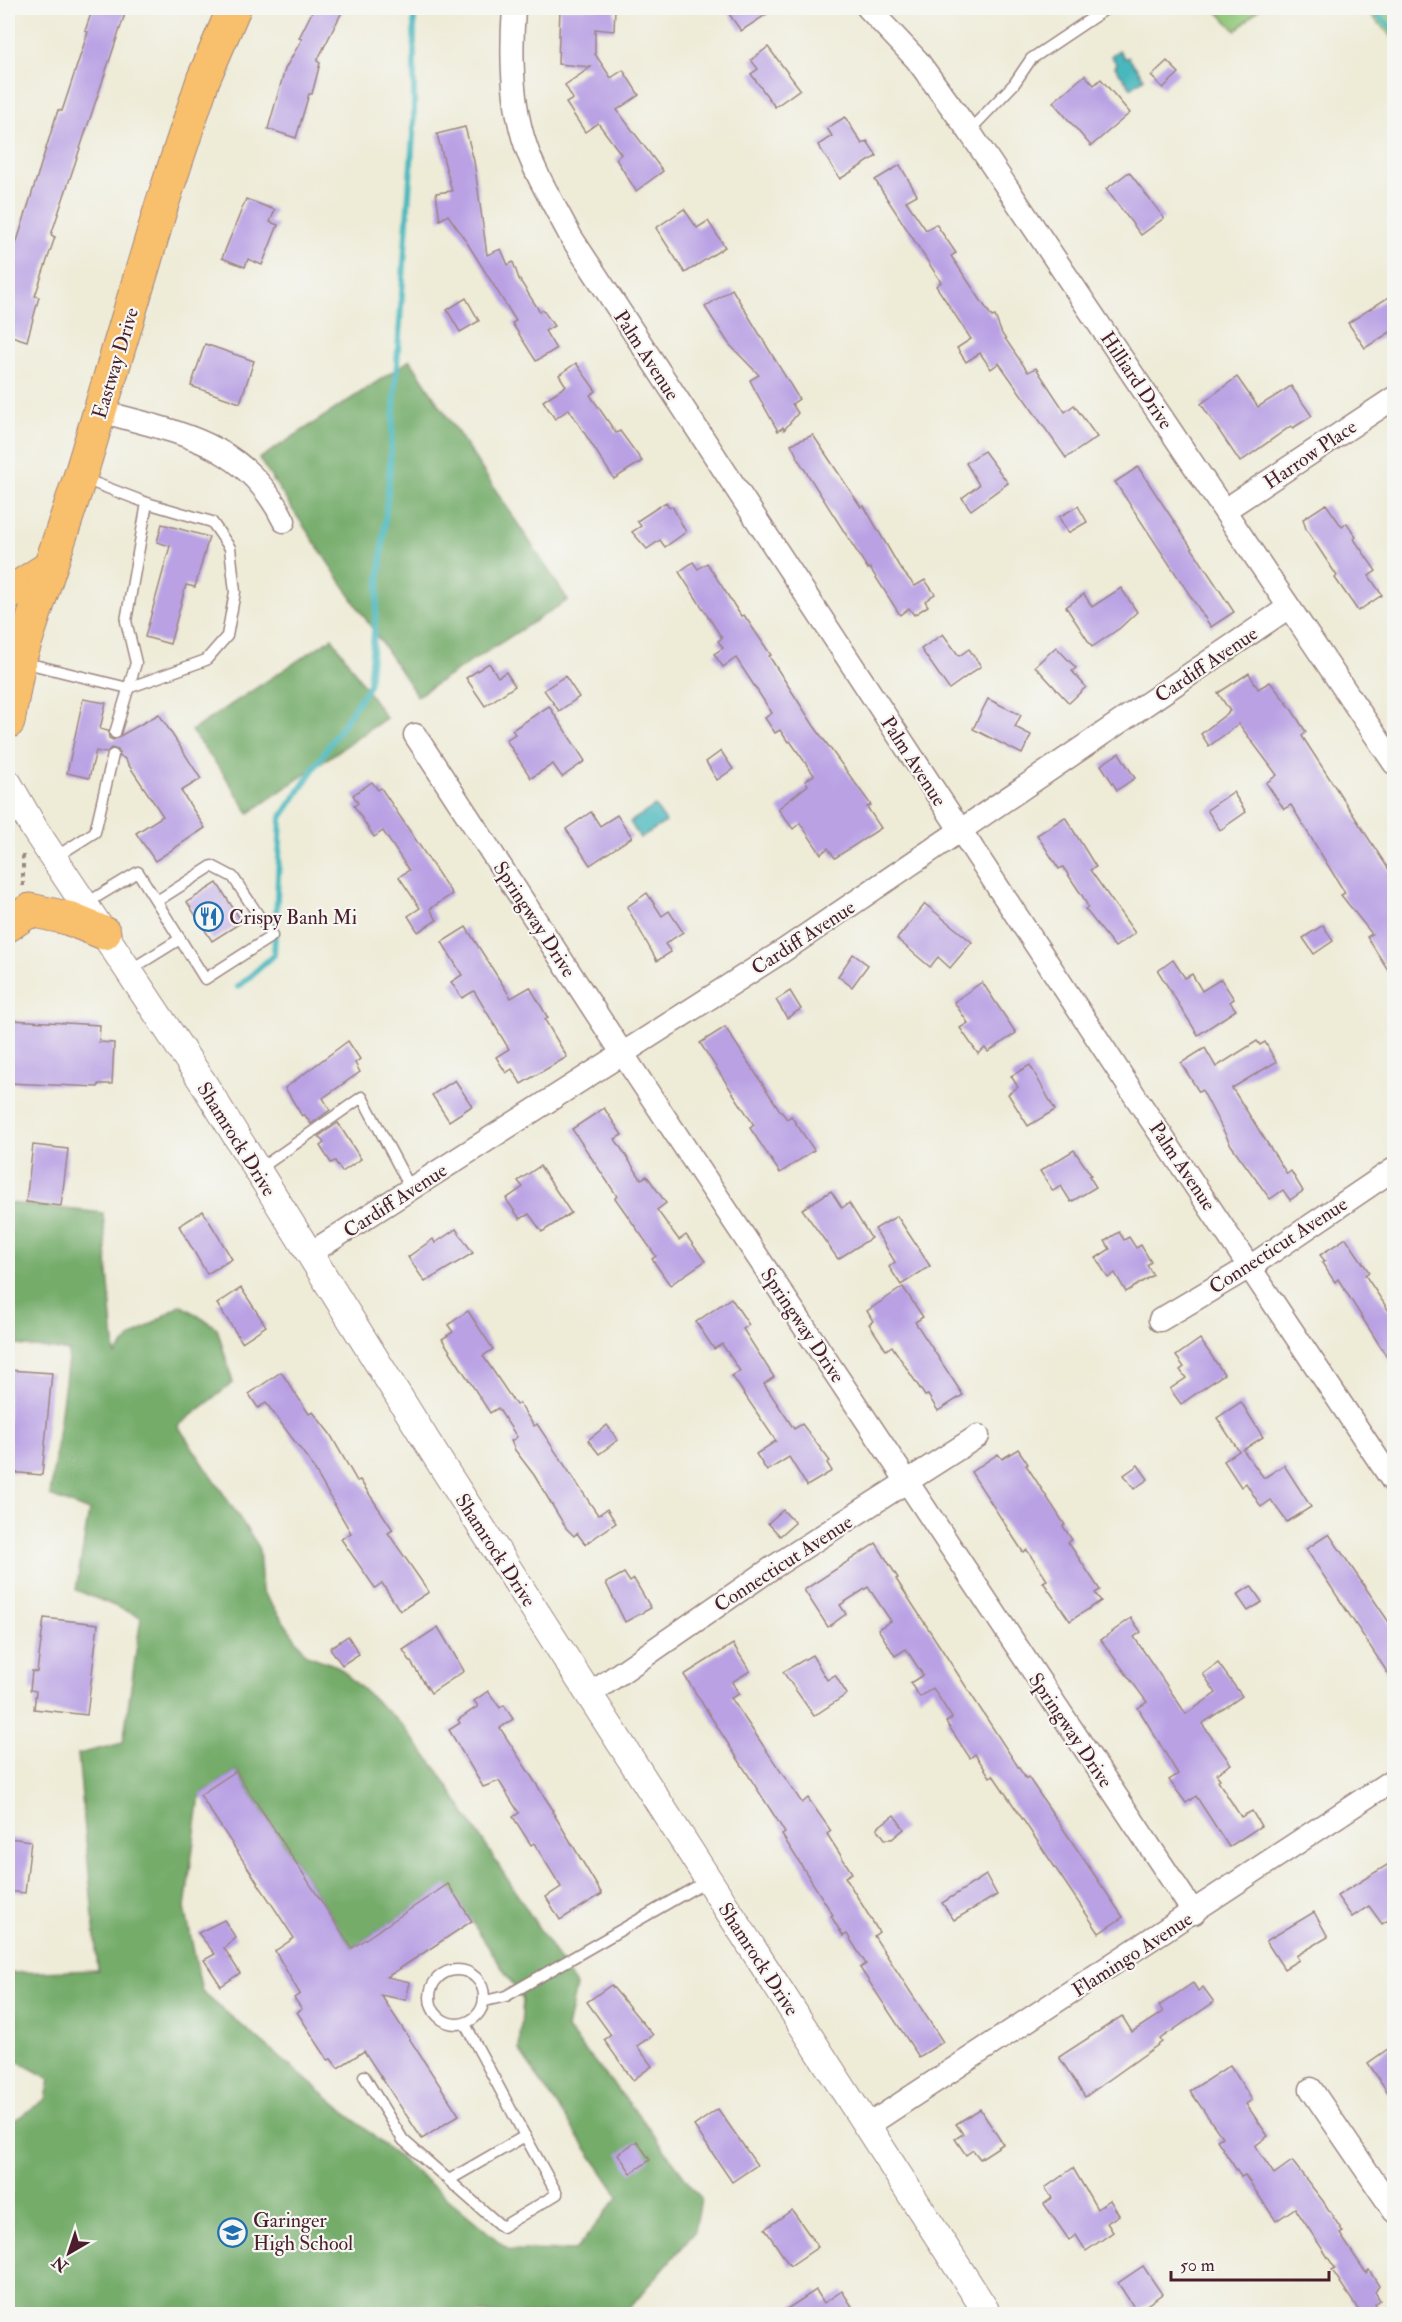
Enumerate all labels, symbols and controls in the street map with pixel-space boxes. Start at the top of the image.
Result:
street label: Eastway Drive [87,304,144,422]
street label: Palm Avenue [608,306,685,405]
street label: Hilliard Drive [1095,327,1178,434]
street label: Harrow Place [1259,414,1362,495]
street label: Cardiff Avenue [1150,621,1263,708]
street label: Palm Avenue [875,712,952,811]
street label: Springway Drive [487,857,581,982]
street label: Cardiff Avenue [747,895,860,980]
restaurant icon: Crispy Banh Mi [192,901,224,933]
place label: Crispy Banh Mi [229,905,357,931]
street label: Shamrock Drive [192,1078,282,1201]
street label: Palm Avenue [1144,1117,1222,1216]
street label: Cardiff Avenue [339,1158,452,1243]
street label: Connecticut Avenue [1204,1191,1352,1299]
street label: Springway Drive [754,1263,850,1388]
street label: Shamrock Drive [450,1489,541,1612]
street label: Connecticut Avenue [709,1509,857,1617]
street label: Springway Drive [1022,1668,1118,1793]
street label: Shamrock Drive [713,1898,804,2021]
street label: Flamingo Avenue [1067,1906,1197,2003]
place label: Garinger High School [253,2208,353,2256]
school or university icon: Garinger High School [216,2216,248,2248]
north arrow [39,2223,99,2283]
scale bar [1171,2244,1328,2282]
text: N [48,2251,73,2277]
text: 50 m [1180,2254,1215,2277]

